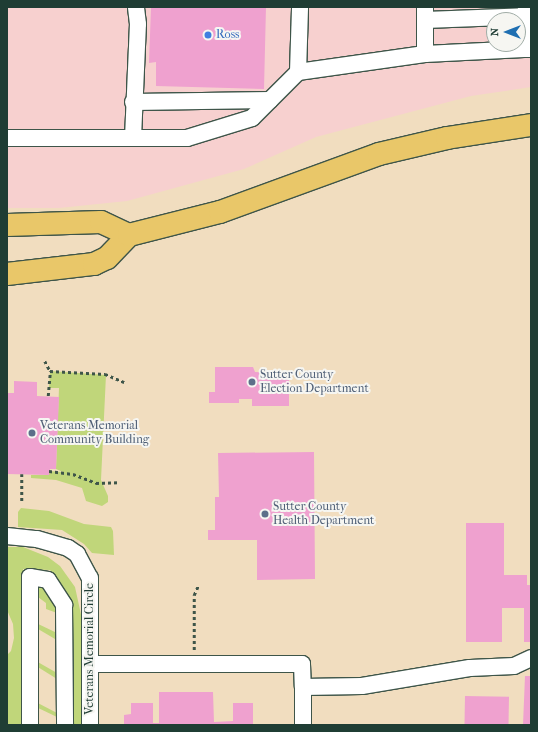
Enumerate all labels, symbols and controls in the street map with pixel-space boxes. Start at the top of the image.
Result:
north arrow [486,12,526,52]
place label: Ross [216,28,239,42]
text: N [488,28,501,36]
marker: Ross [203,30,213,40]
place label: Sutter County Election Department [260,368,369,396]
marker: Sutter County Election Department [247,377,257,387]
place label: Veterans Memorial Community Building [40,419,149,447]
marker: Veterans Memorial Community Building [27,428,37,438]
place label: Sutter County Health Department [273,500,374,528]
marker: Sutter County Health Department [260,509,270,519]
street label: Veterans Memorial Circle [83,583,97,715]

